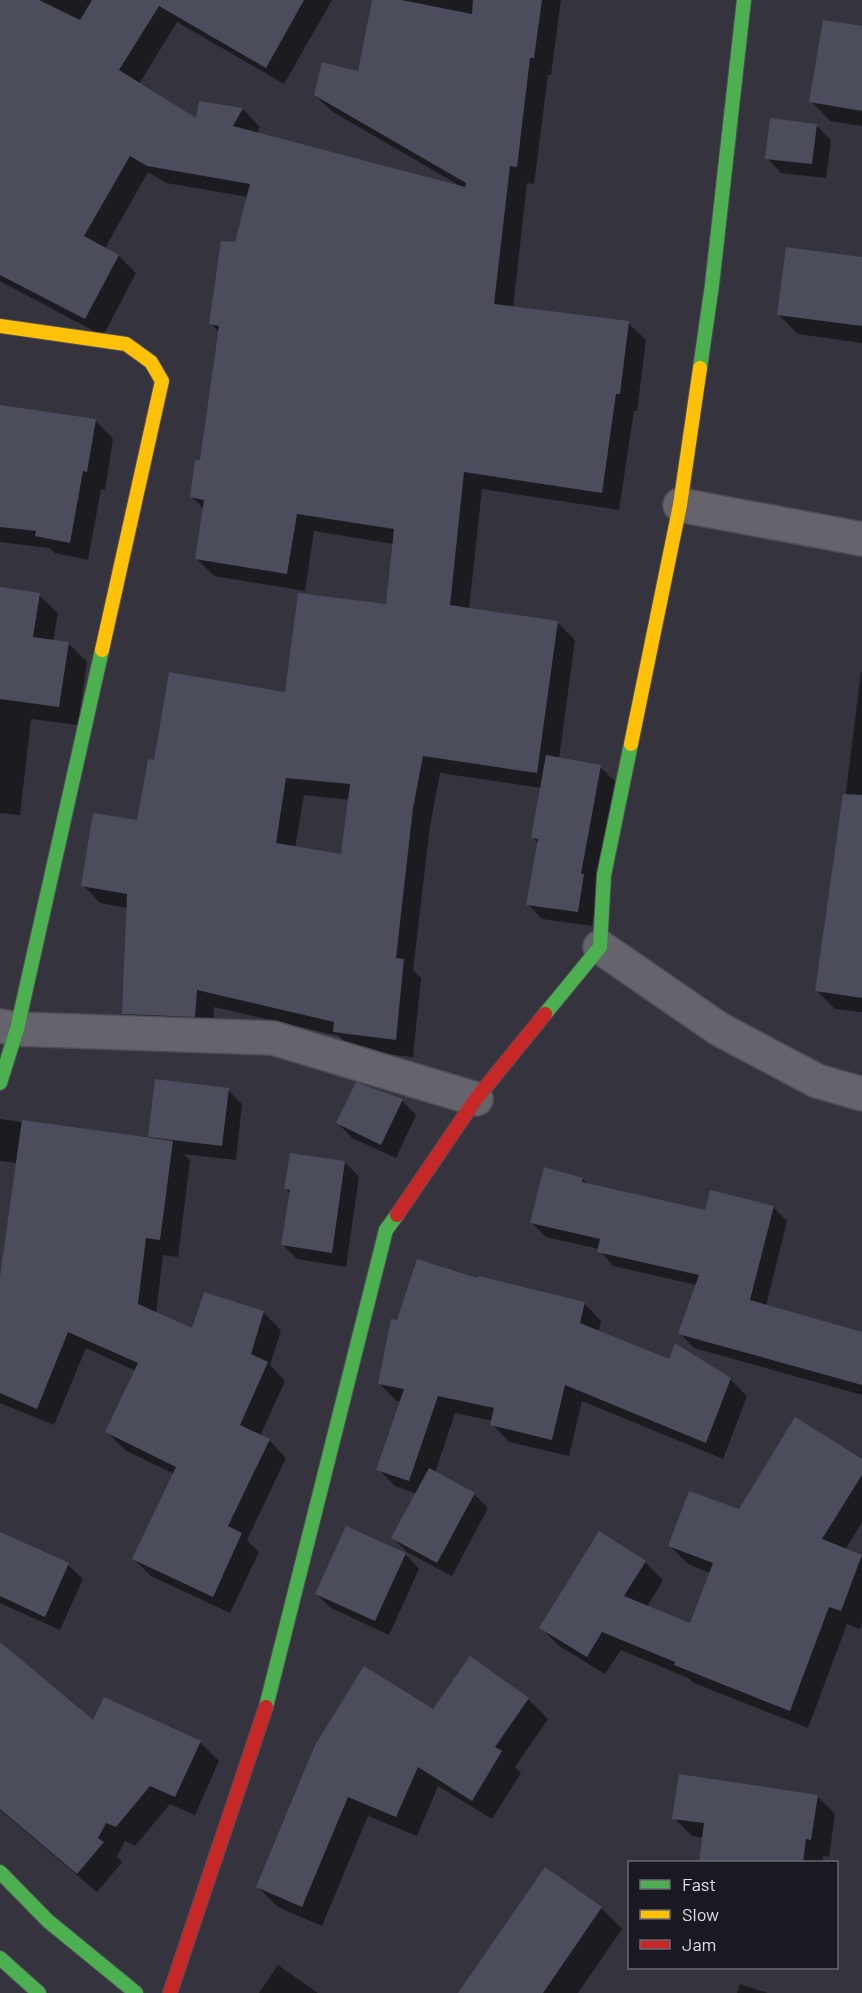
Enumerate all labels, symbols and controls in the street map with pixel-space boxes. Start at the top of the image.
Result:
legend [628,1861,838,1969]
text: Fast [682,1873,716,1895]
text: Slow [682,1903,719,1925]
text: Jam [682,1933,716,1955]

